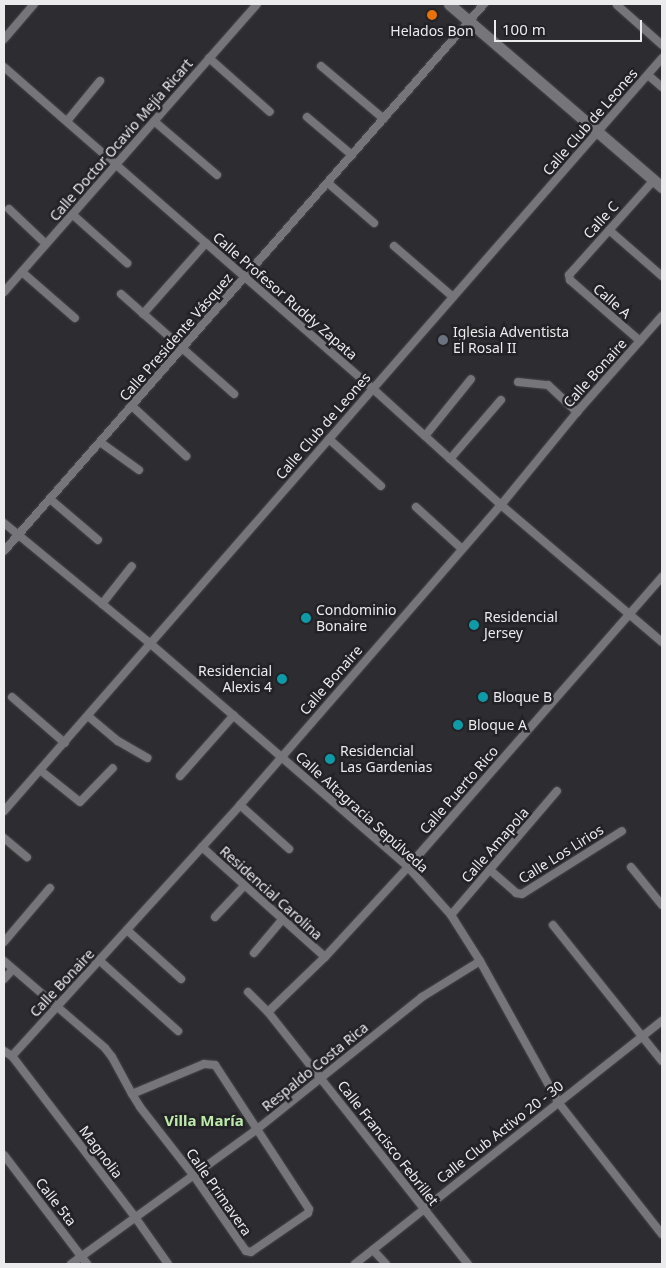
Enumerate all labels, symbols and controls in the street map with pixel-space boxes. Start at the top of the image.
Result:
marker: Helados Bon [426,9,438,21]
scale bar [496,10,644,42]
text: 100 m [502,19,546,39]
place label: Helados Bon [390,23,474,39]
street label: Calle Doctor Ocavio Mejía Ricart [46,56,196,224]
street label: Calle Club de Leones [539,65,641,179]
street label: Calle C [580,198,622,242]
street label: Calle Profesor Ruddy Zapata [209,229,361,363]
street label: Calle Presidente Vásquez [116,270,236,404]
street label: Calle A [590,280,634,322]
place label: Iglesia Adventista El Rosal II [453,324,569,357]
marker: Iglesia Adventista El Rosal II [437,334,449,346]
street label: Calle Bonaire [560,335,630,411]
street label: Calle Club de Leones [272,369,374,483]
place label: Condominio Bonaire [316,602,396,634]
place label: Residencial Jersey [484,609,558,642]
marker: Condominio Bonaire [300,612,312,624]
marker: Residencial Jersey [468,619,480,631]
street label: Calle Bonaire [296,642,366,718]
place label: Residencial Alexis 4 [198,663,272,696]
marker: Residencial Alexis 4 [276,673,288,685]
place label: Bloque B [493,689,552,705]
marker: Bloque B [477,691,489,703]
place label: Bloque A [468,717,527,733]
marker: Bloque A [452,719,464,731]
place label: Residencial Las Gardenias [340,743,432,776]
street label: Calle Puerto Rico [416,743,502,837]
street label: Calle Altagracia Sepúlveda [292,748,432,876]
marker: Residencial Las Gardenias [324,753,336,765]
street label: Calle Amapola [458,804,532,886]
street label: Calle Los Lirios [515,821,607,887]
street label: Residencial Carolina [216,843,326,943]
street label: Calle Bonaire [26,946,98,1020]
street label: Respaldo Costa Rica [259,1019,371,1115]
street label: Calle Francisco Febrillet [334,1077,442,1209]
street label: Calle Club Activo 20 - 30 [433,1077,567,1187]
district label: Villa María [164,1112,244,1130]
street label: Magnolia [76,1122,126,1182]
street label: Calle Primavera [183,1145,255,1239]
street label: Calle 5ta [32,1175,80,1229]

